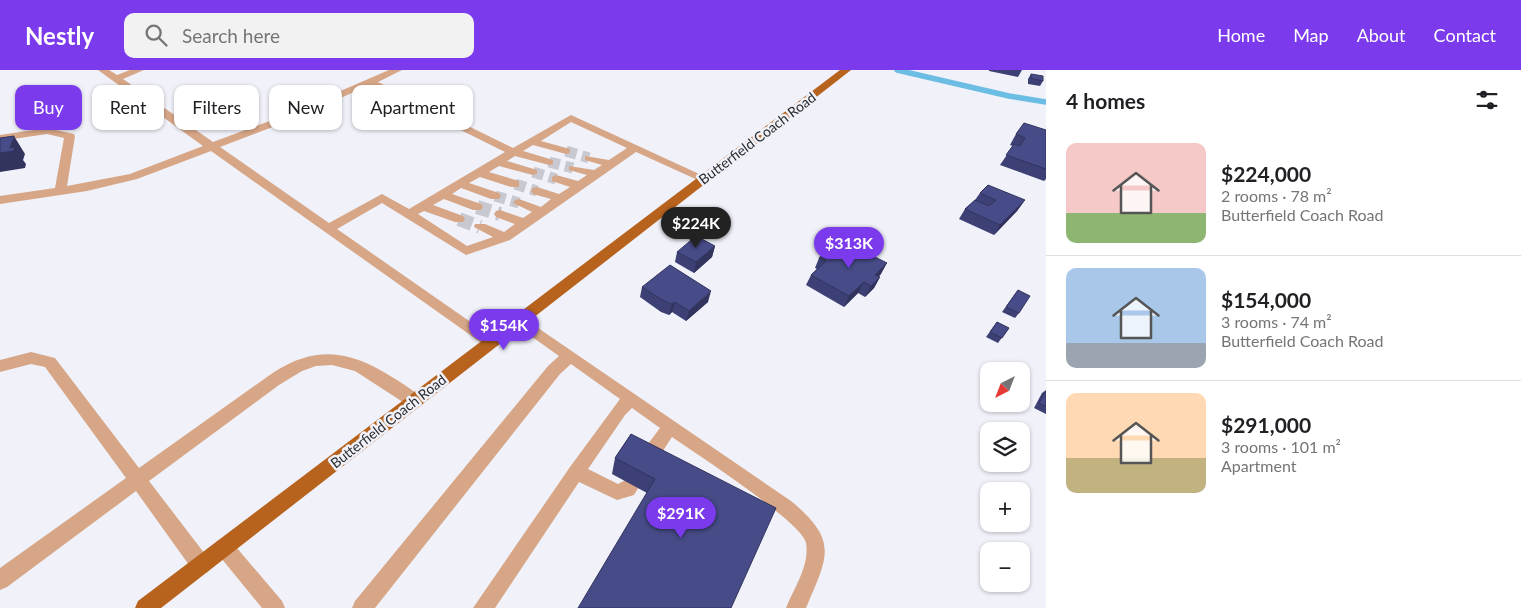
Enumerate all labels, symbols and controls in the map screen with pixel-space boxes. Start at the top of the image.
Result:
search box [124,13,474,58]
text: Nestly [25,21,94,50]
icon: search [142,21,170,49]
text: Search here [182,24,280,47]
text: Home [1217,24,1265,46]
text: Map [1293,24,1329,46]
text: About [1357,24,1406,46]
text: Contact [1434,24,1496,46]
chip: Buy [15,85,82,130]
chip: Rent [92,85,164,130]
chip: Filters [174,85,259,130]
chip: New [269,85,342,130]
chip: Apartment [352,85,473,130]
icon: filters [1473,86,1501,114]
street label: Butterfield Coach Road [695,88,819,188]
text: 4 homes [1066,88,1145,113]
text: $224,000 [1221,161,1311,186]
icon: home [1106,163,1166,223]
text: 2 rooms · 78 m² [1221,186,1332,205]
text: Butterfield Coach Road [1221,205,1383,224]
pin: $224K [661,206,731,249]
text: $224K [672,213,720,232]
pin: $313K [814,226,884,269]
text: $313K [825,233,873,252]
text: $154,000 [1221,287,1311,312]
icon: home [1106,288,1166,348]
pin: $154K [469,308,539,351]
text: 3 rooms · 74 m² [1221,312,1332,331]
text: $154K [480,315,528,334]
text: Butterfield Coach Road [1221,331,1383,350]
north arrow [980,362,1030,412]
map controls [980,362,1030,592]
street label: Butterfield Coach Road [327,371,449,471]
text: $291,000 [1221,412,1311,437]
icon: home [1106,413,1166,473]
button: layers [980,422,1030,472]
text: 3 rooms · 101 m² [1221,437,1341,456]
text: Apartment [1221,456,1296,475]
button: + [980,482,1030,532]
pin: $291K [646,496,716,539]
text: $291K [657,503,705,522]
button: − [980,542,1030,592]

